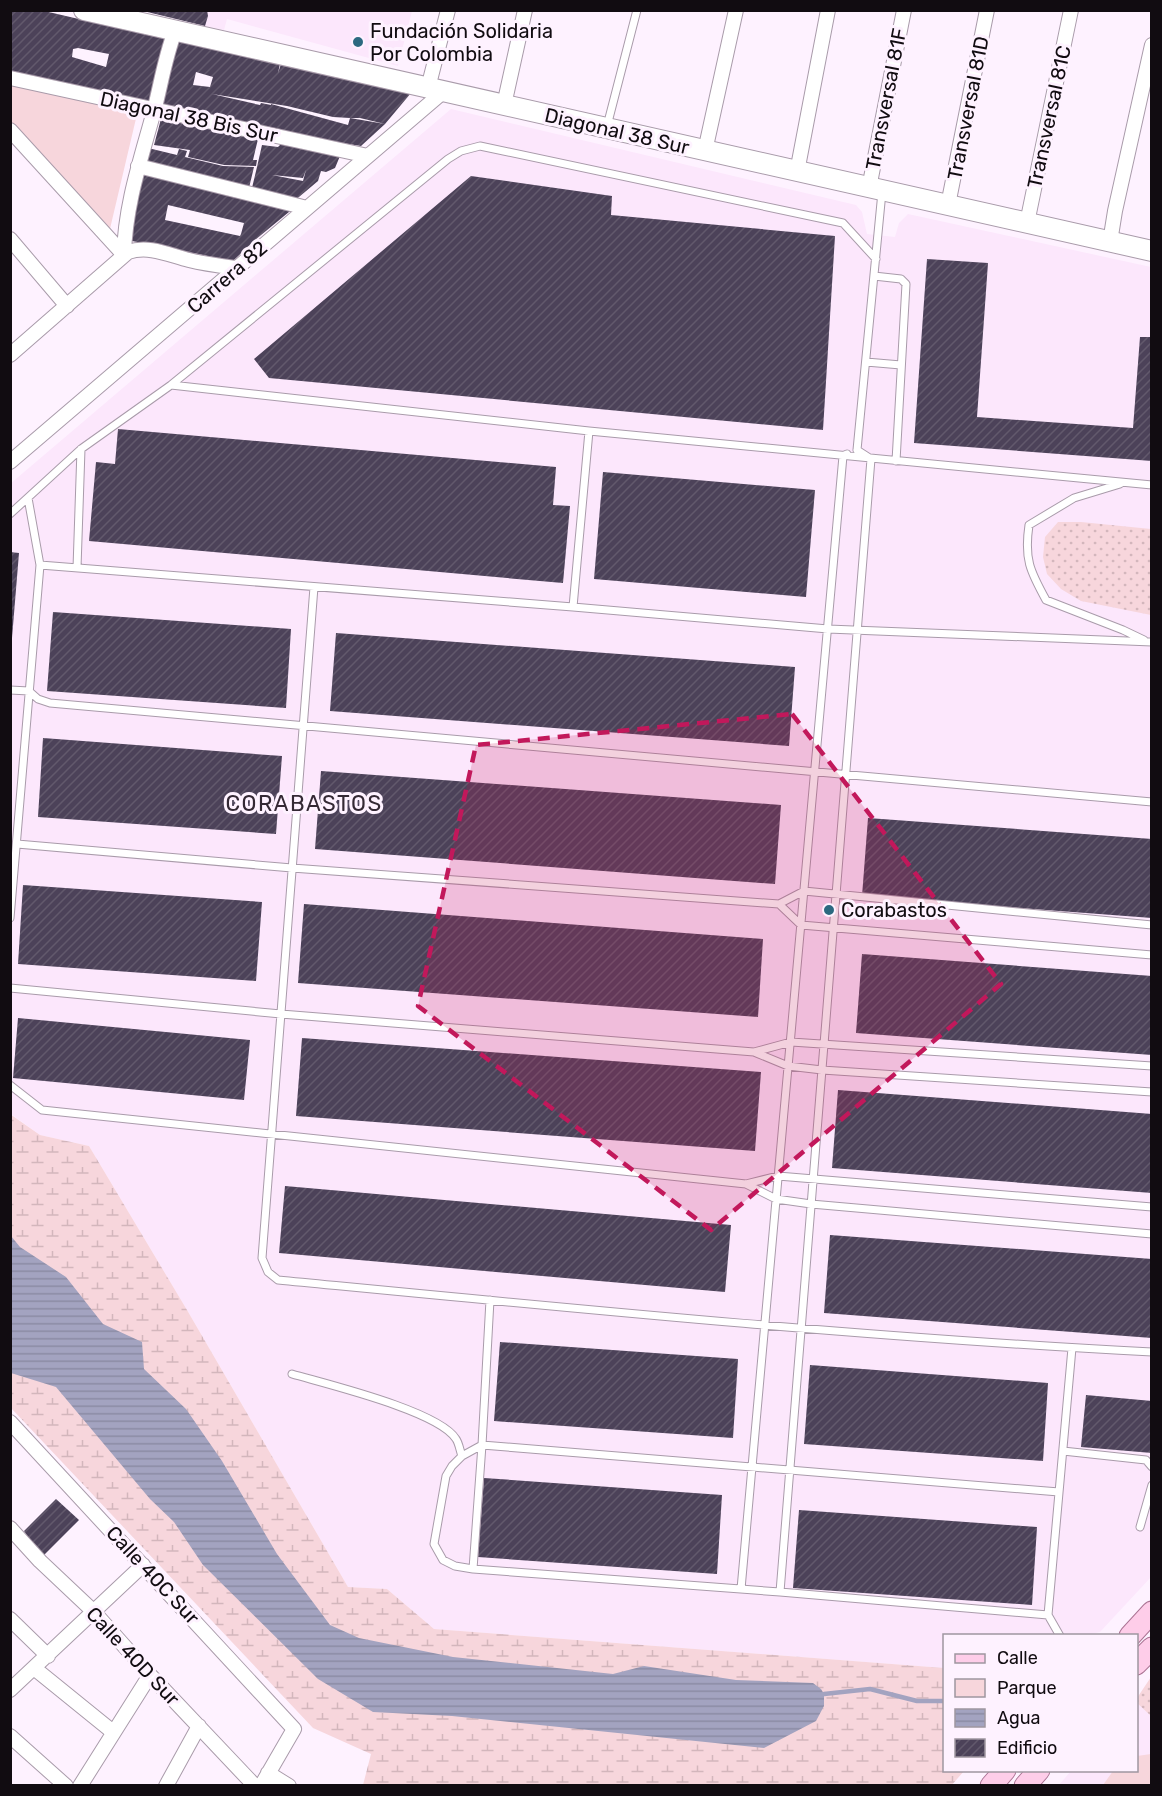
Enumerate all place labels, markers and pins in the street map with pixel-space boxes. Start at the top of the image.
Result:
place label: Fundación Solidaria Por Colombia [370,19,553,66]
marker: Fundación Solidaria Por Colombia [351,35,365,49]
place label: Corabastos [841,898,947,922]
marker: Corabastos [822,903,836,917]

